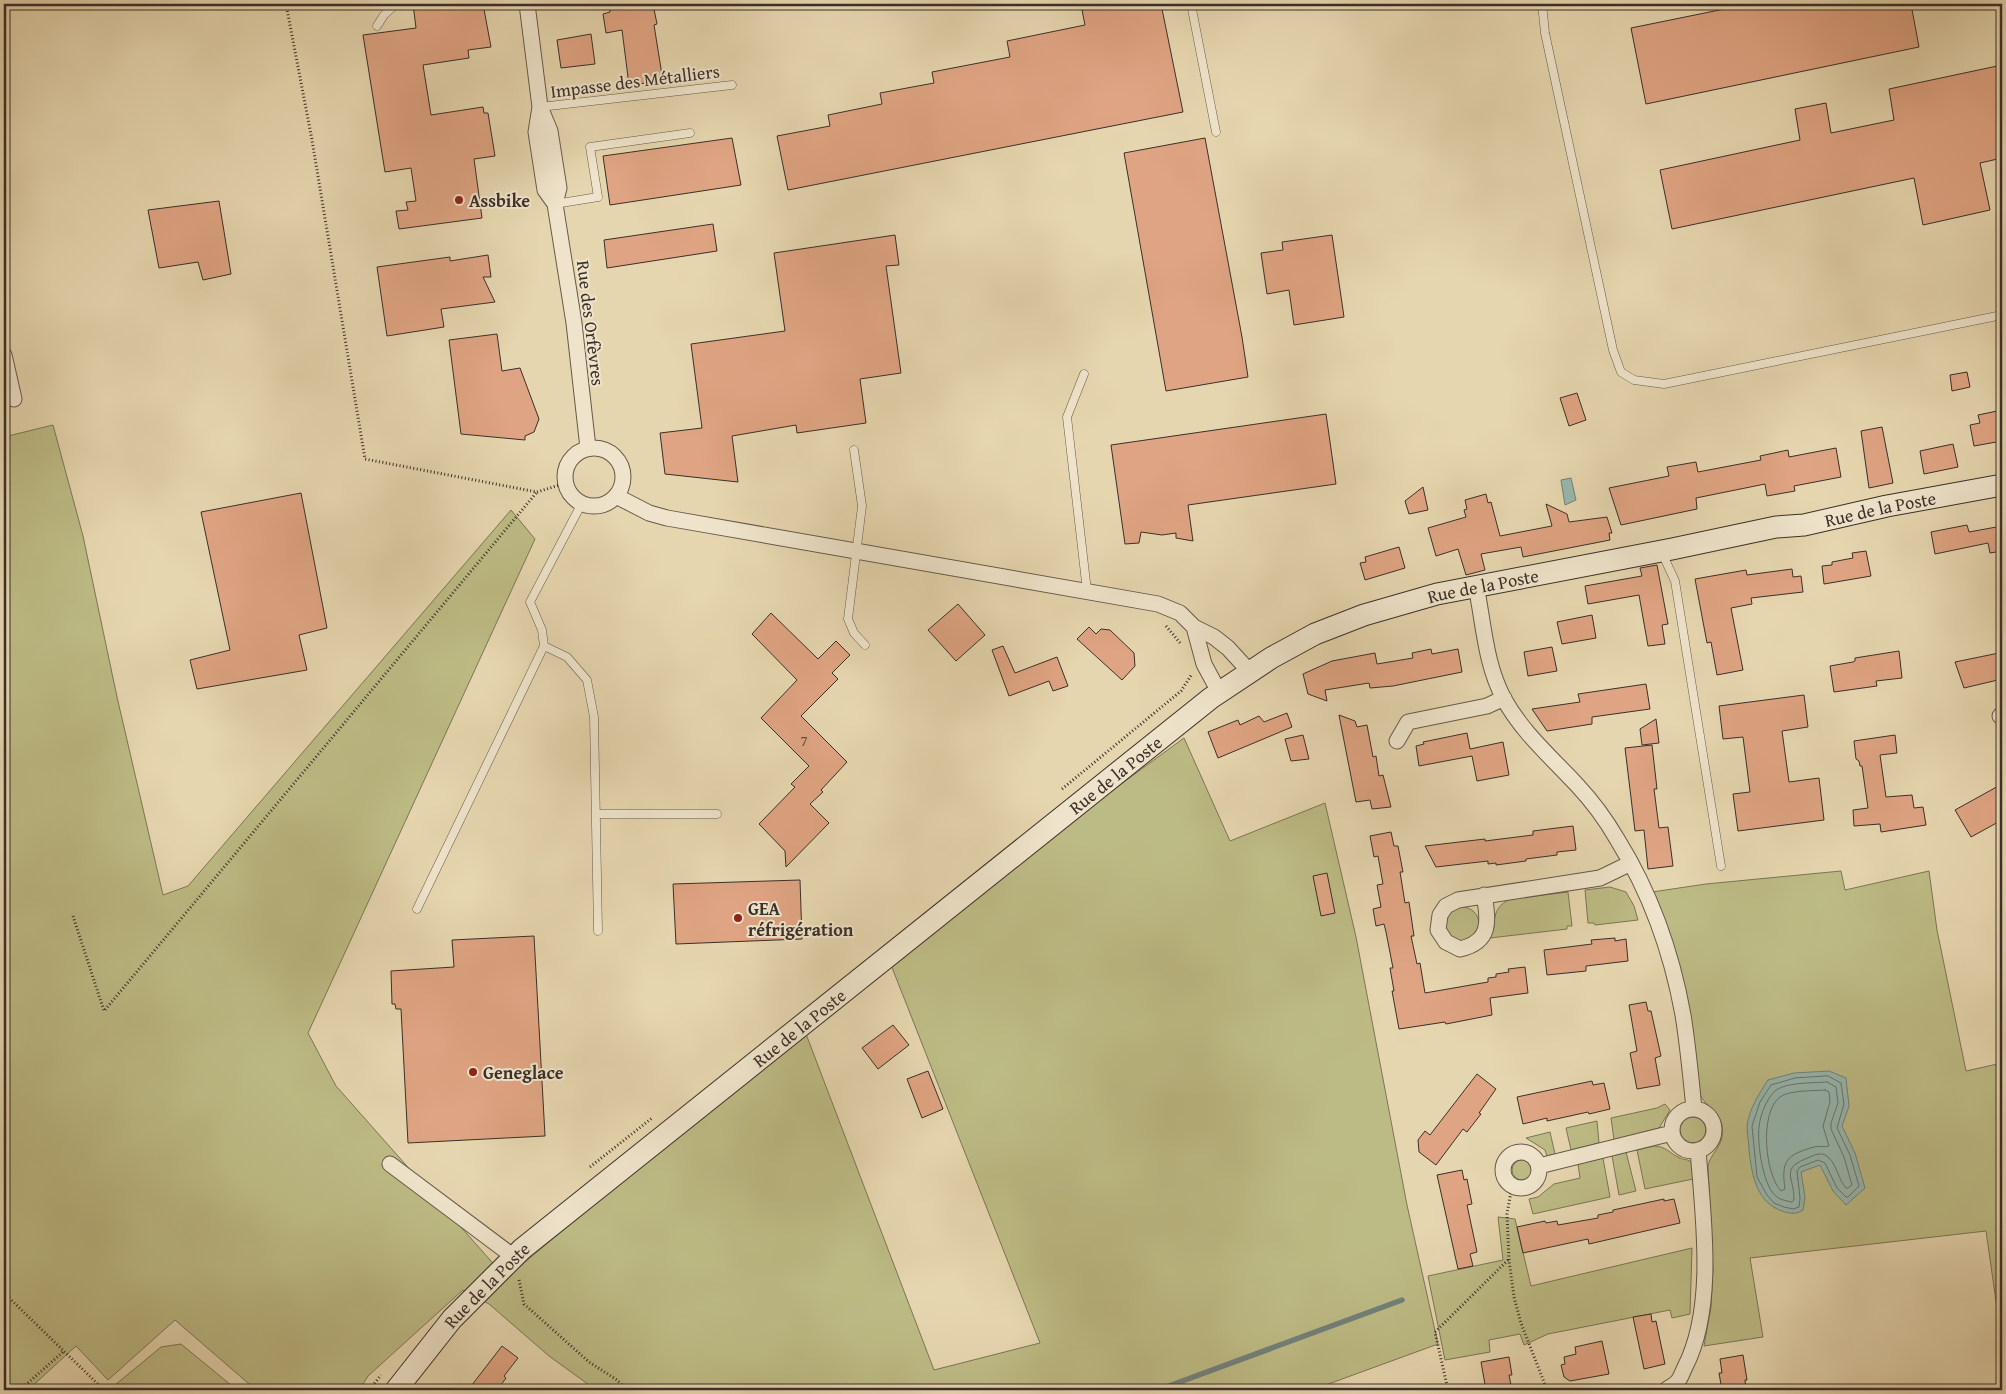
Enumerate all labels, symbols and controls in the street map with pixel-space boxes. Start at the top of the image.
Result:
street label: Impasse des Métalliers [549,57,721,105]
place label: Assbike [469,187,530,214]
marker: Assbike [453,194,465,206]
street label: Rue des Orfèvres [570,259,612,387]
street label: Rue de la Poste [1822,484,1938,533]
street label: Rue de la Poste [1424,561,1541,610]
street label: Rue de la Poste [1063,729,1168,820]
house number: 7 [800,730,808,751]
place label: GEA réfrigération [748,895,854,943]
marker: GEA réfrigération [732,912,744,924]
street label: Rue de la Poste [746,982,851,1073]
place label: Geneglace [483,1059,564,1086]
marker: Geneglace [467,1066,479,1078]
street label: Rue de la Poste [437,1235,535,1334]

